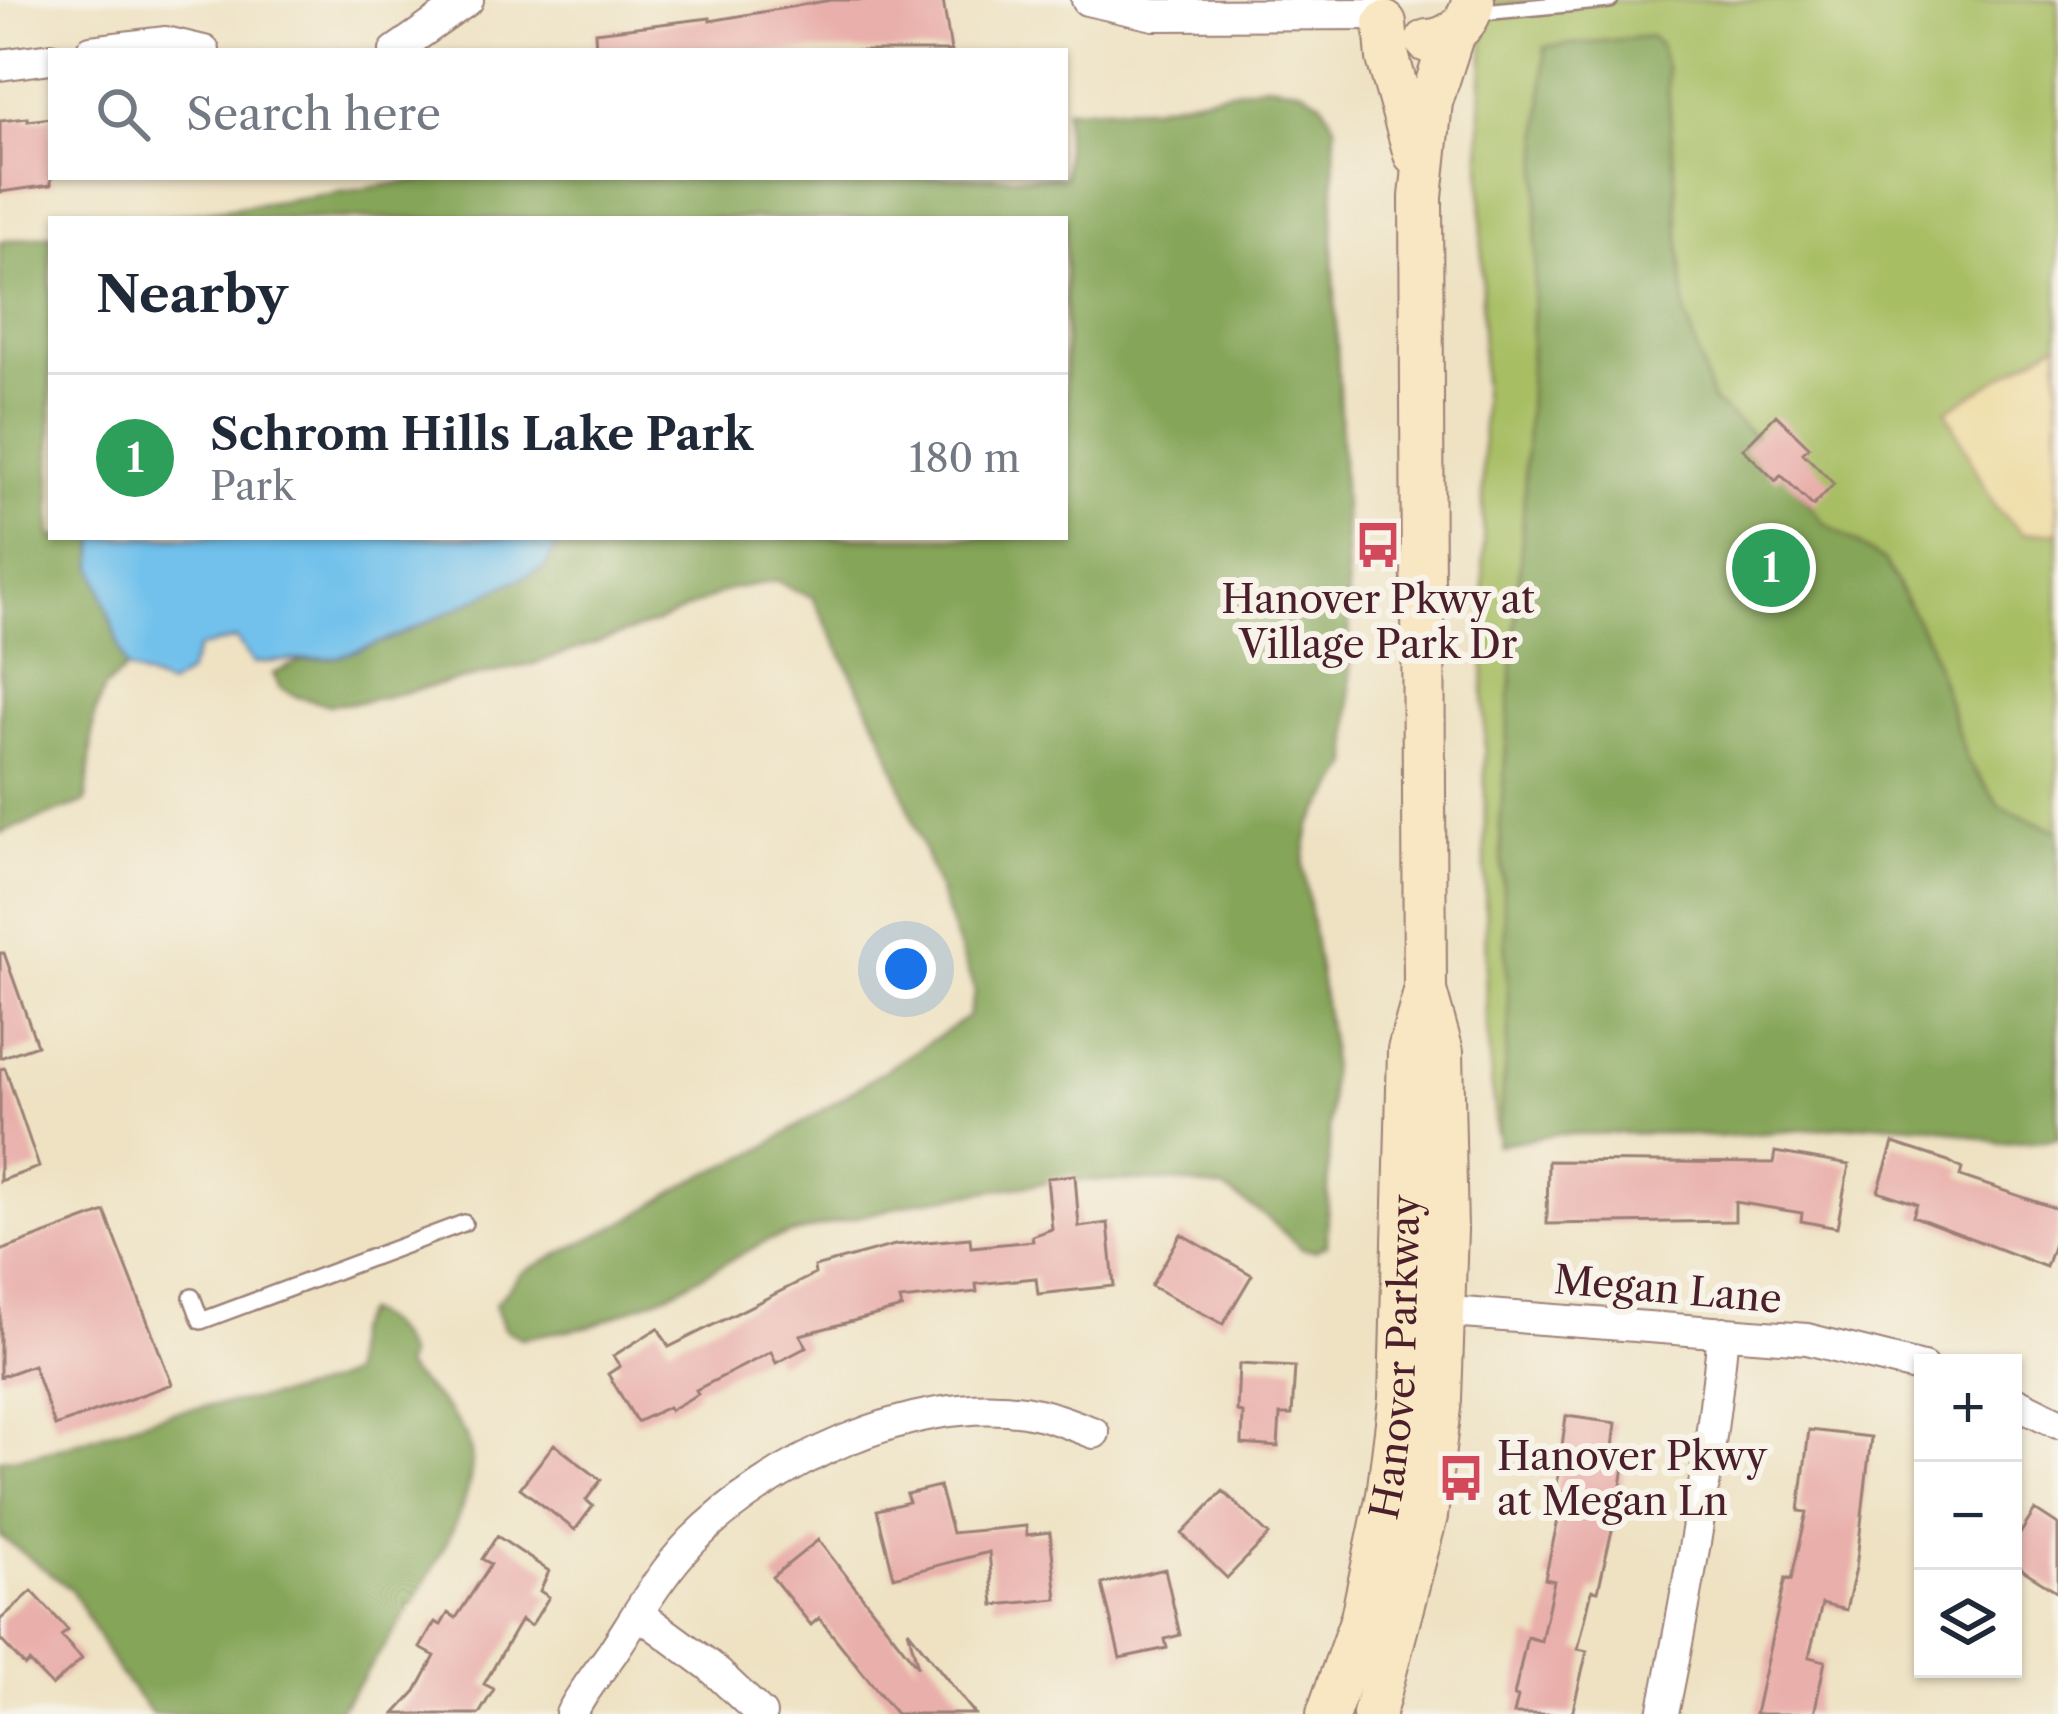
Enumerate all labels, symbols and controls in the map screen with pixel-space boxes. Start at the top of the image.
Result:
search box [48,48,1068,180]
icon: search [90,81,156,147]
text: Search here [186,86,441,142]
text: Nearby [96,263,288,325]
text: Schrom Hills Lake Park [210,406,753,462]
text: 1 [126,434,144,482]
text: 180 m [909,434,1020,482]
text: Park [210,462,295,510]
bus stop icon: Hanover Pkwy at Village Park Dr [1353,520,1403,570]
pin: 1 [1732,523,1810,613]
place label: Hanover Pkwy at Village Park Dr [1221,575,1535,668]
your location [876,939,936,999]
street label: Hanover Parkway [1360,1194,1429,1524]
street label: Megan Lane [1552,1255,1784,1323]
map controls [1914,1354,2022,1678]
button: + [1914,1354,2022,1462]
place label: Hanover Pkwy at Megan Ln [1497,1432,1767,1525]
bus stop icon: Hanover Pkwy at Megan Ln [1436,1453,1486,1503]
button: − [1914,1462,2022,1570]
button: layers [1914,1570,2022,1678]

